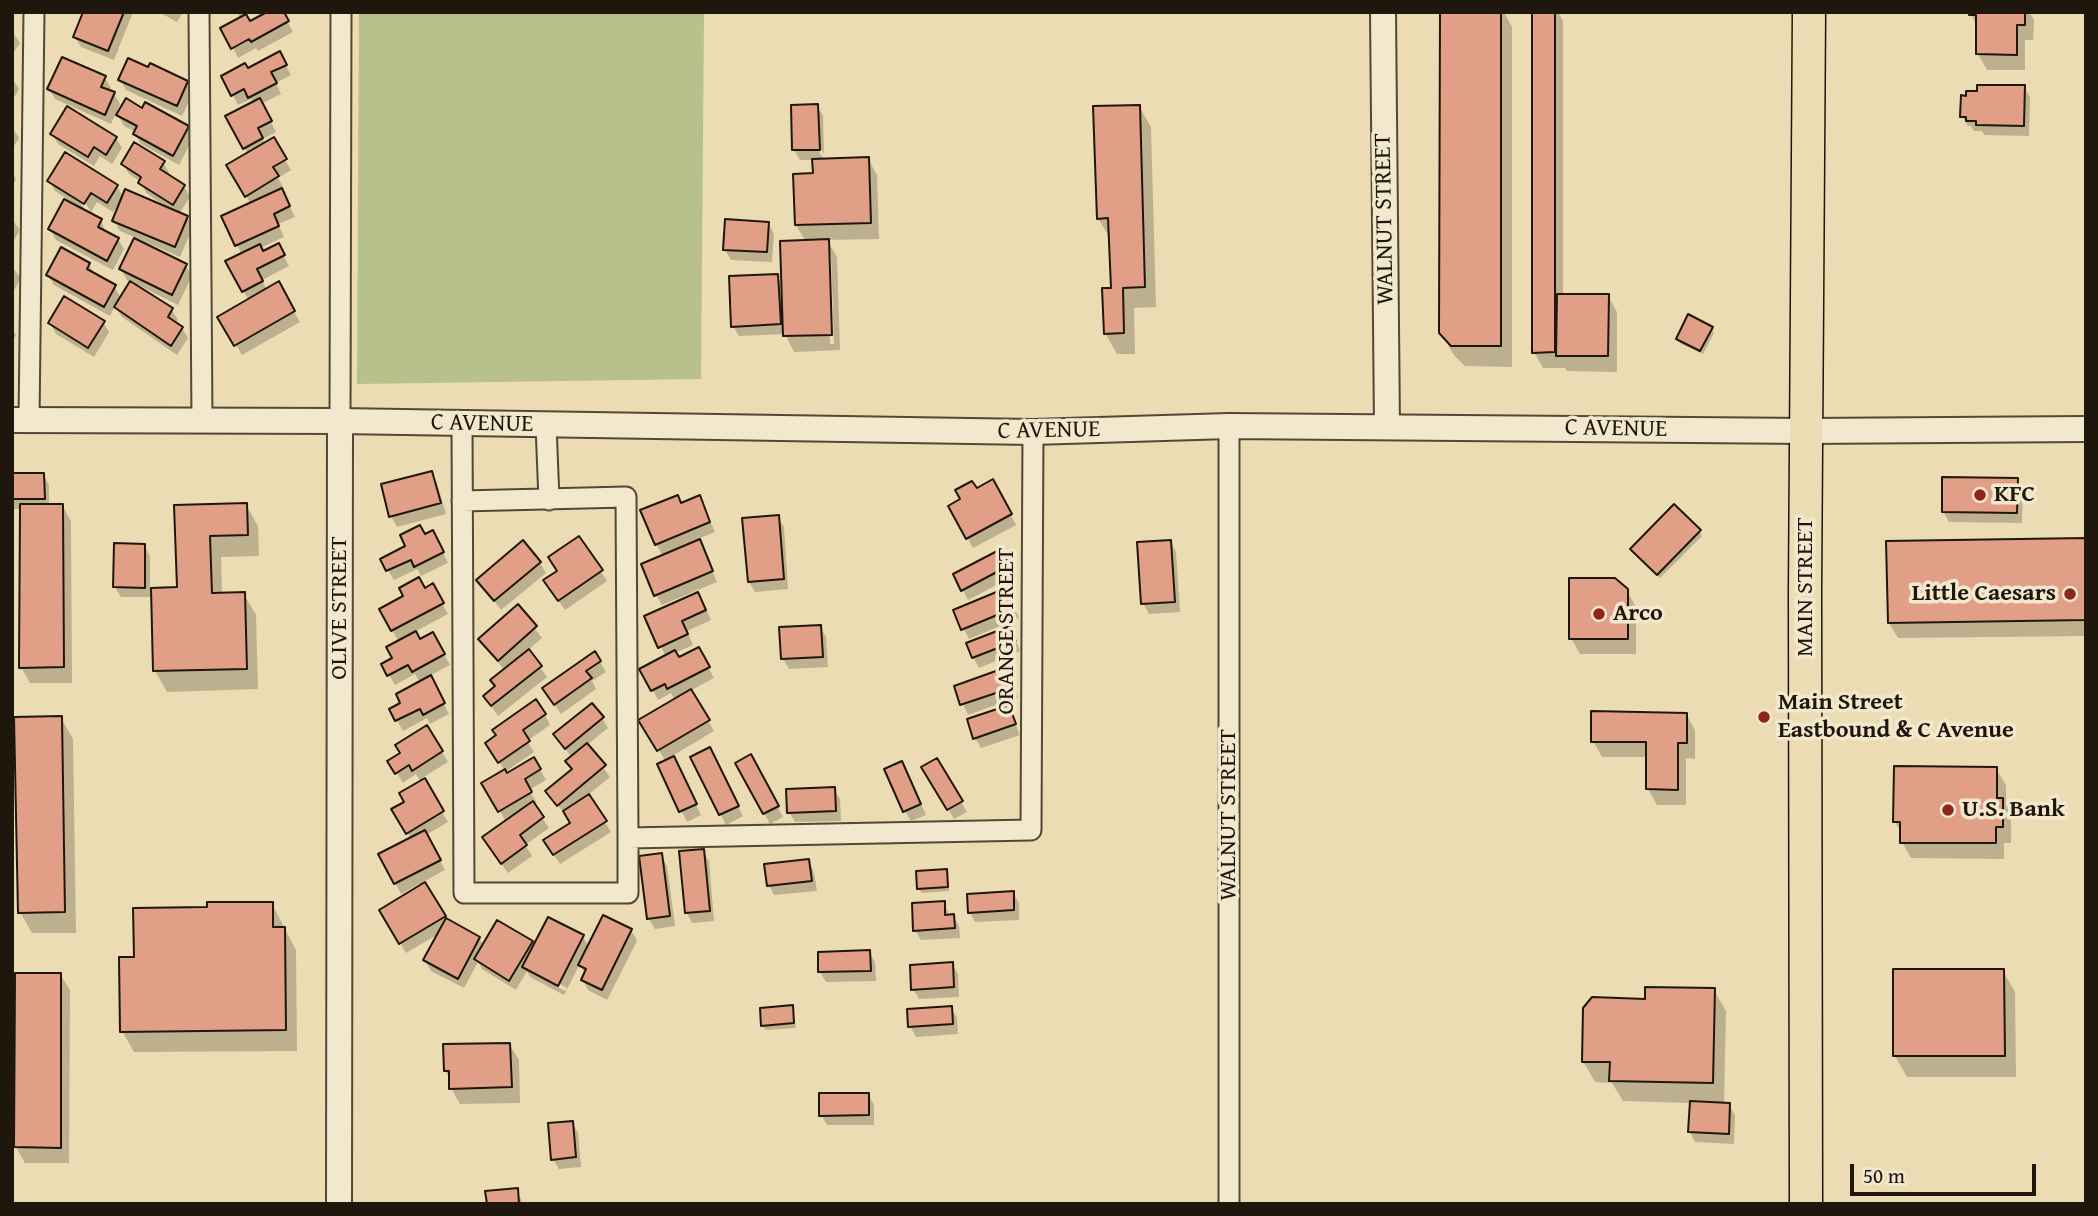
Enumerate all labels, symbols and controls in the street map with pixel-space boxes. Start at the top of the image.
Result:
street label: WALNUT STREET [1369,133,1401,305]
street label: C AVENUE [431,409,533,439]
street label: C AVENUE [1565,414,1667,444]
street label: C AVENUE [998,416,1100,446]
place label: KFC [1994,481,2035,509]
marker: KFC [1972,487,1988,503]
street label: MAIN STREET [1792,517,1820,657]
street label: OLIVE STREET [326,536,354,680]
street label: ORANGE STREET [993,548,1021,714]
place label: Little Caesars [1912,580,2056,608]
marker: Little Caesars [2062,586,2078,602]
place label: Arco [1613,600,1663,628]
marker: Arco [1591,606,1607,622]
place label: Main Street Eastbound & C Avenue [1778,689,2014,745]
marker: Main Street Eastbound & C Avenue [1756,709,1772,725]
street label: WALNUT STREET [1215,729,1243,901]
place label: U.S. Bank [1962,796,2065,824]
marker: U.S. Bank [1940,802,1956,818]
scale bar [1853,1150,2038,1194]
text: 50 m [1863,1160,1905,1191]

